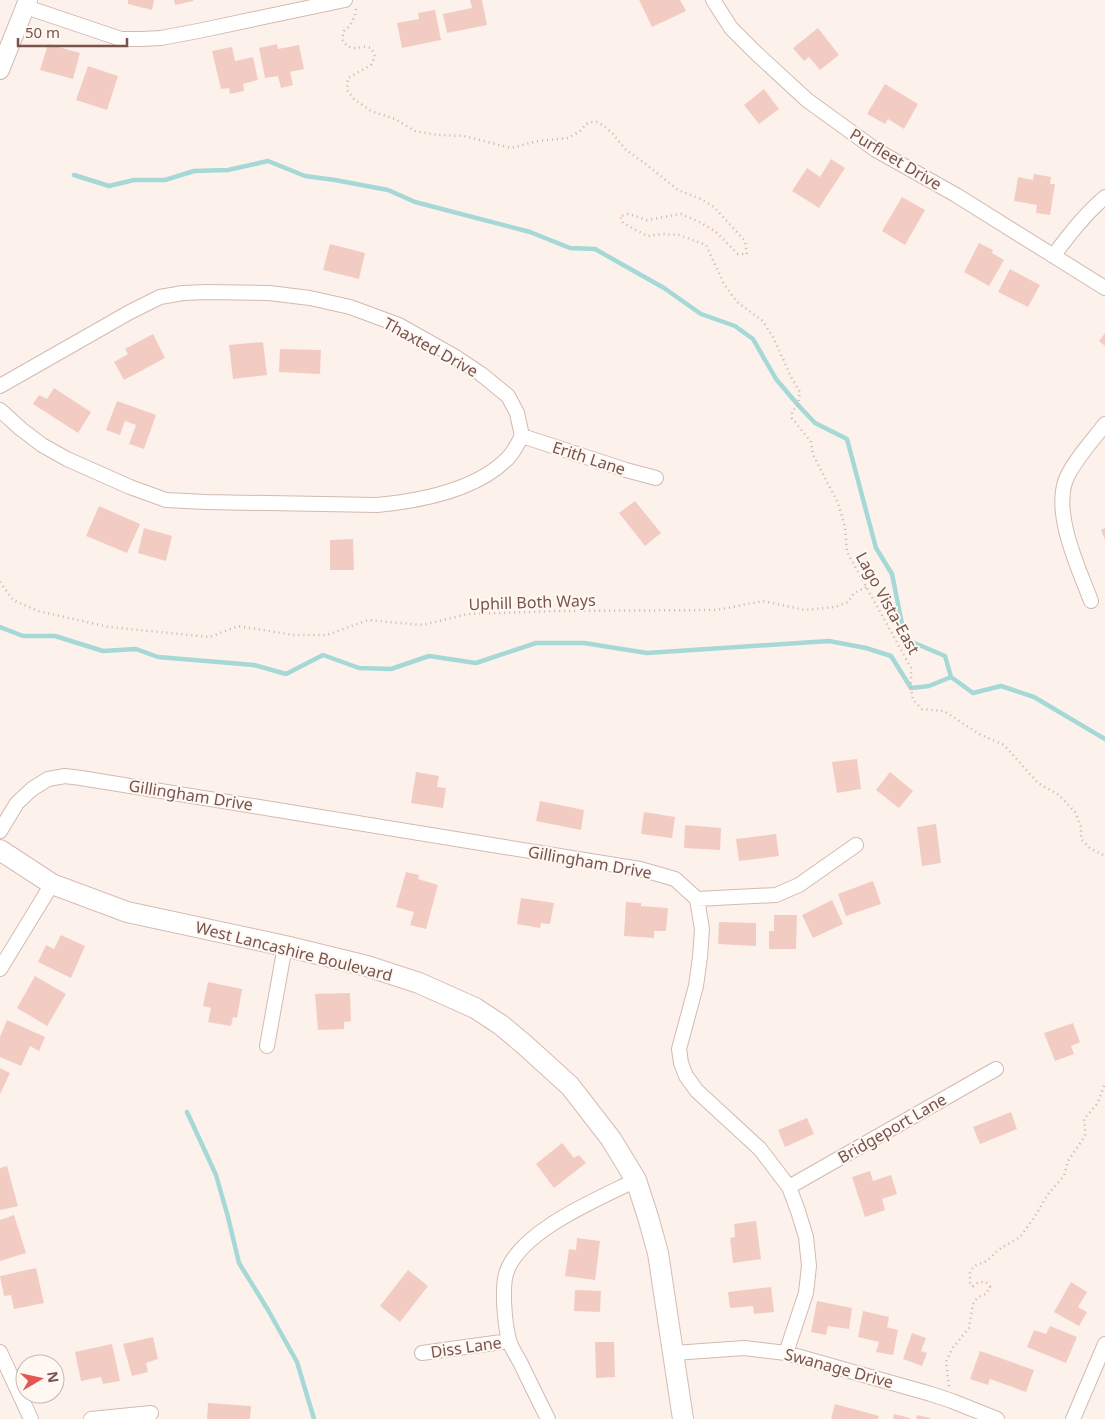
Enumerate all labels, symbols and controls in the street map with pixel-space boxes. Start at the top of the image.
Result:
scale bar [18,15,126,47]
text: 50 m [25,22,60,42]
street label: Purfleet Drive [846,123,946,195]
street label: Thaxted Drive [380,312,482,382]
street label: Erith Lane [550,436,628,480]
street label: Lago Vista-East [851,548,925,658]
street label: Uphill Both Ways [468,589,596,615]
street label: Gillingham Drive [127,774,255,816]
street label: Gillingham Drive [526,840,654,884]
street label: West Lancashire Boulevard [193,916,395,986]
street label: Bridgeport Lane [834,1088,950,1168]
street label: Diss Lane [429,1331,503,1363]
street label: Swanage Drive [782,1343,896,1393]
north arrow [15,1354,65,1404]
text: N [43,1370,64,1384]

